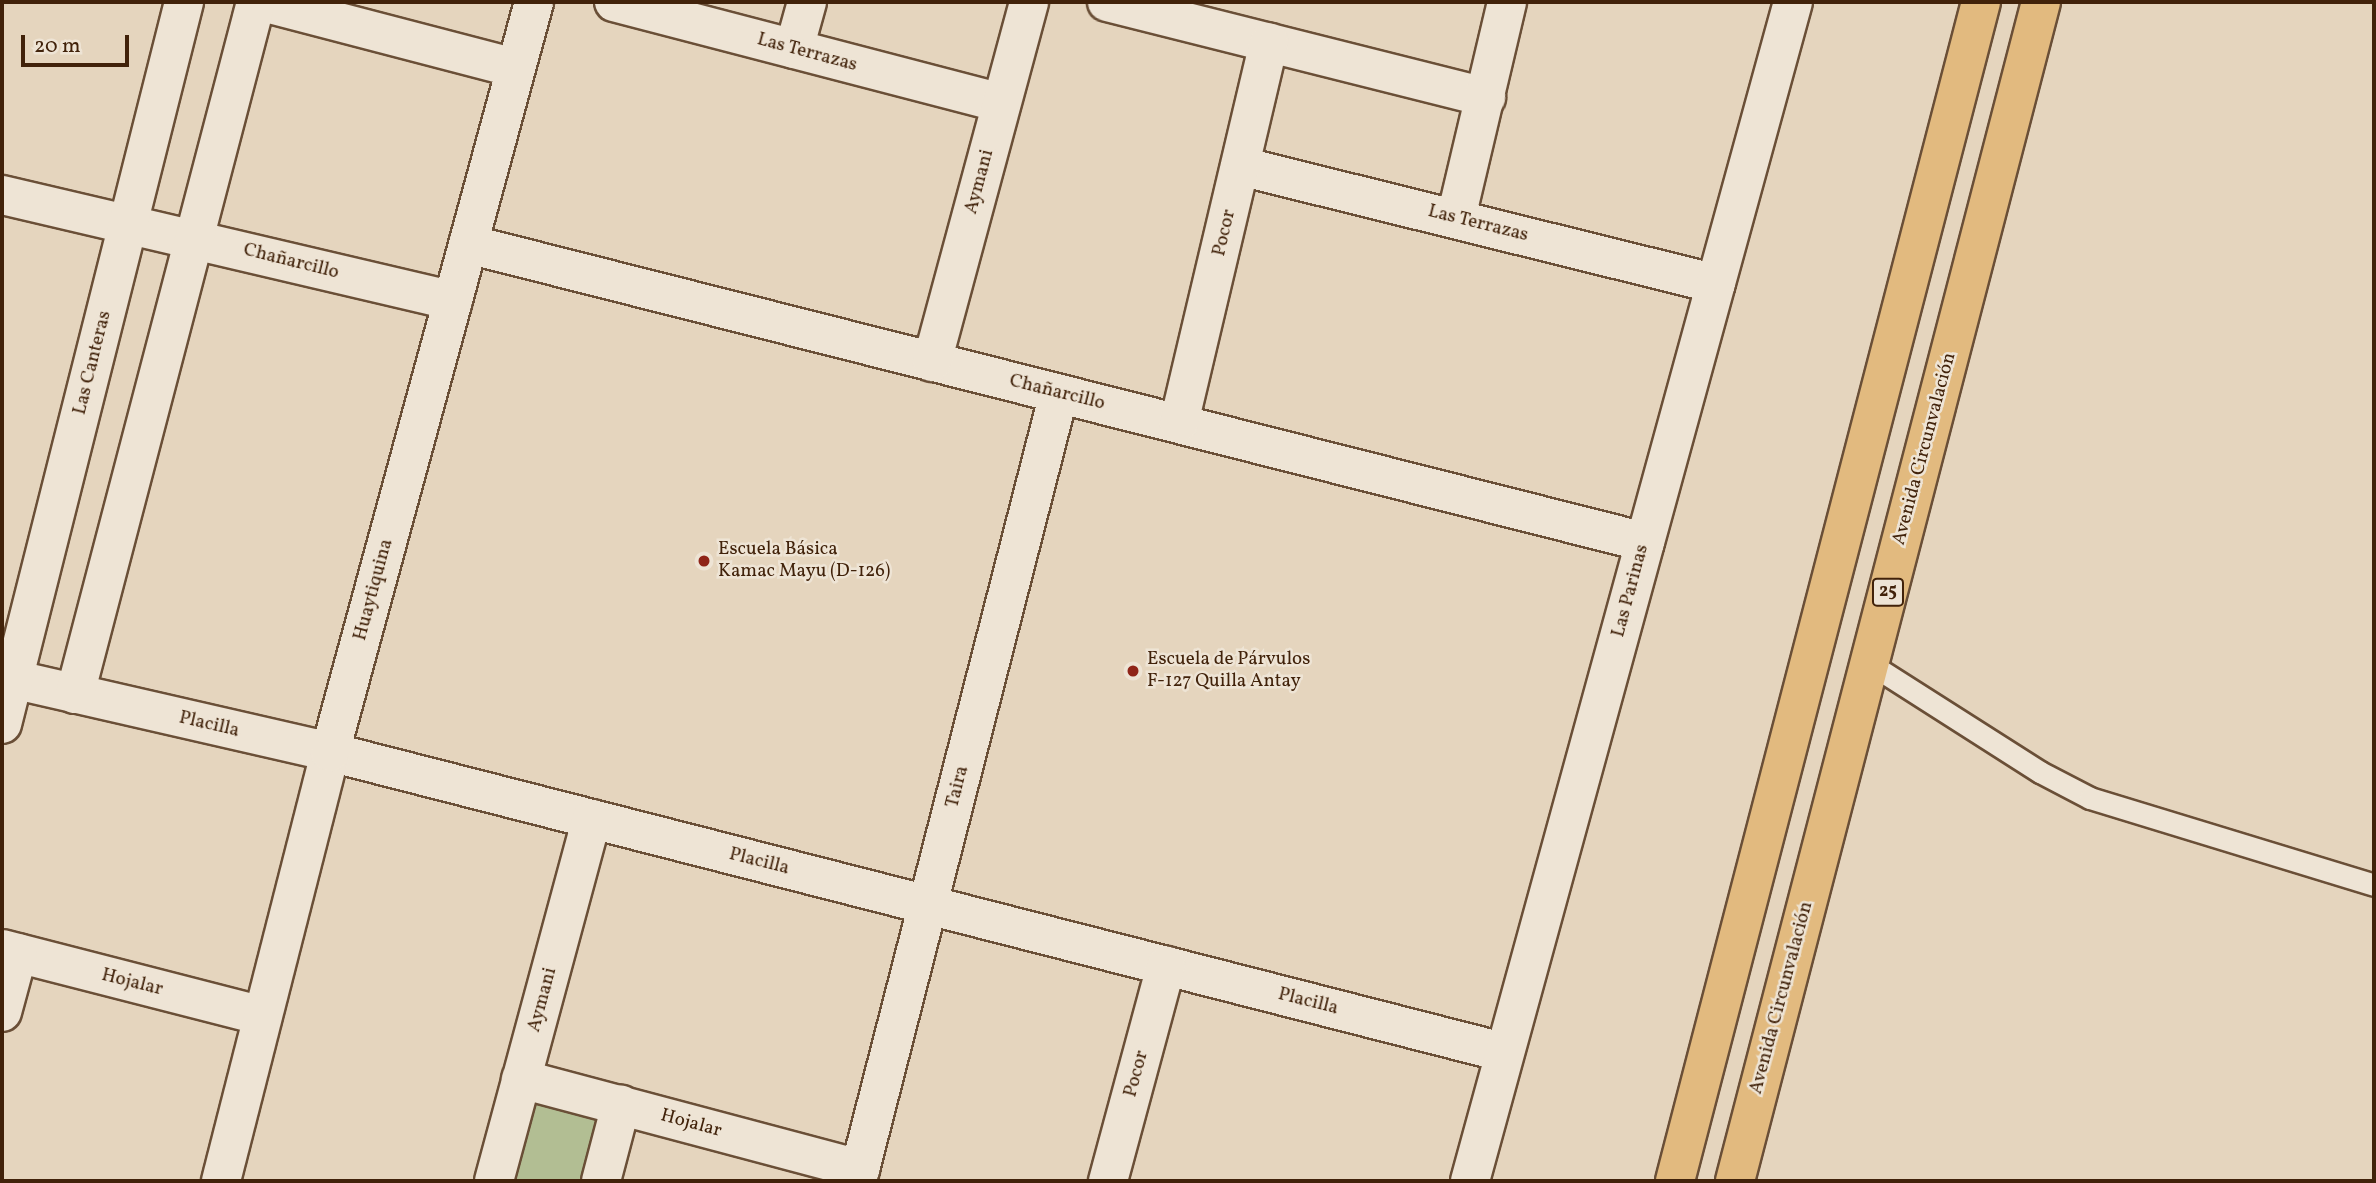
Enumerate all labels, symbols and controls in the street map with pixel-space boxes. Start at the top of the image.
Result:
scale bar [24,21,133,65]
street label: Las Terrazas [754,29,860,77]
text: 20 m [34,32,80,61]
street label: Aymani [960,147,1000,217]
street label: Las Terrazas [1425,200,1531,248]
street label: Pocor [1209,207,1241,259]
street label: Chañarcillo [241,239,341,285]
street label: Las Canteras [69,309,117,417]
street label: Avenida Circunvalación [1888,350,1962,548]
street label: Chañarcillo [1007,370,1107,416]
street label: Huaytiquina [350,537,398,643]
place label: Escuela Básica Kamac Mayu (D-126) [718,539,890,583]
street label: Las Parinas [1608,542,1654,640]
marker: Escuela Básica Kamac Mayu (D-126) [696,553,712,569]
road number: 25 [1870,578,1906,606]
place label: Escuela de Párvulos F-127 Quilla Antay [1147,649,1310,693]
marker: Escuela de Párvulos F-127 Quilla Antay [1125,663,1141,679]
street label: Placilla [177,707,241,743]
street label: Taira [942,764,974,810]
street label: Placilla [727,844,791,880]
street label: Avenida Circunvalación [1745,899,1819,1097]
street label: Hojalar [99,964,165,1002]
street label: Aymani [523,965,563,1035]
street label: Placilla [1276,984,1340,1020]
street label: Pocor [1120,1048,1154,1100]
street label: Hojalar [658,1105,724,1143]

